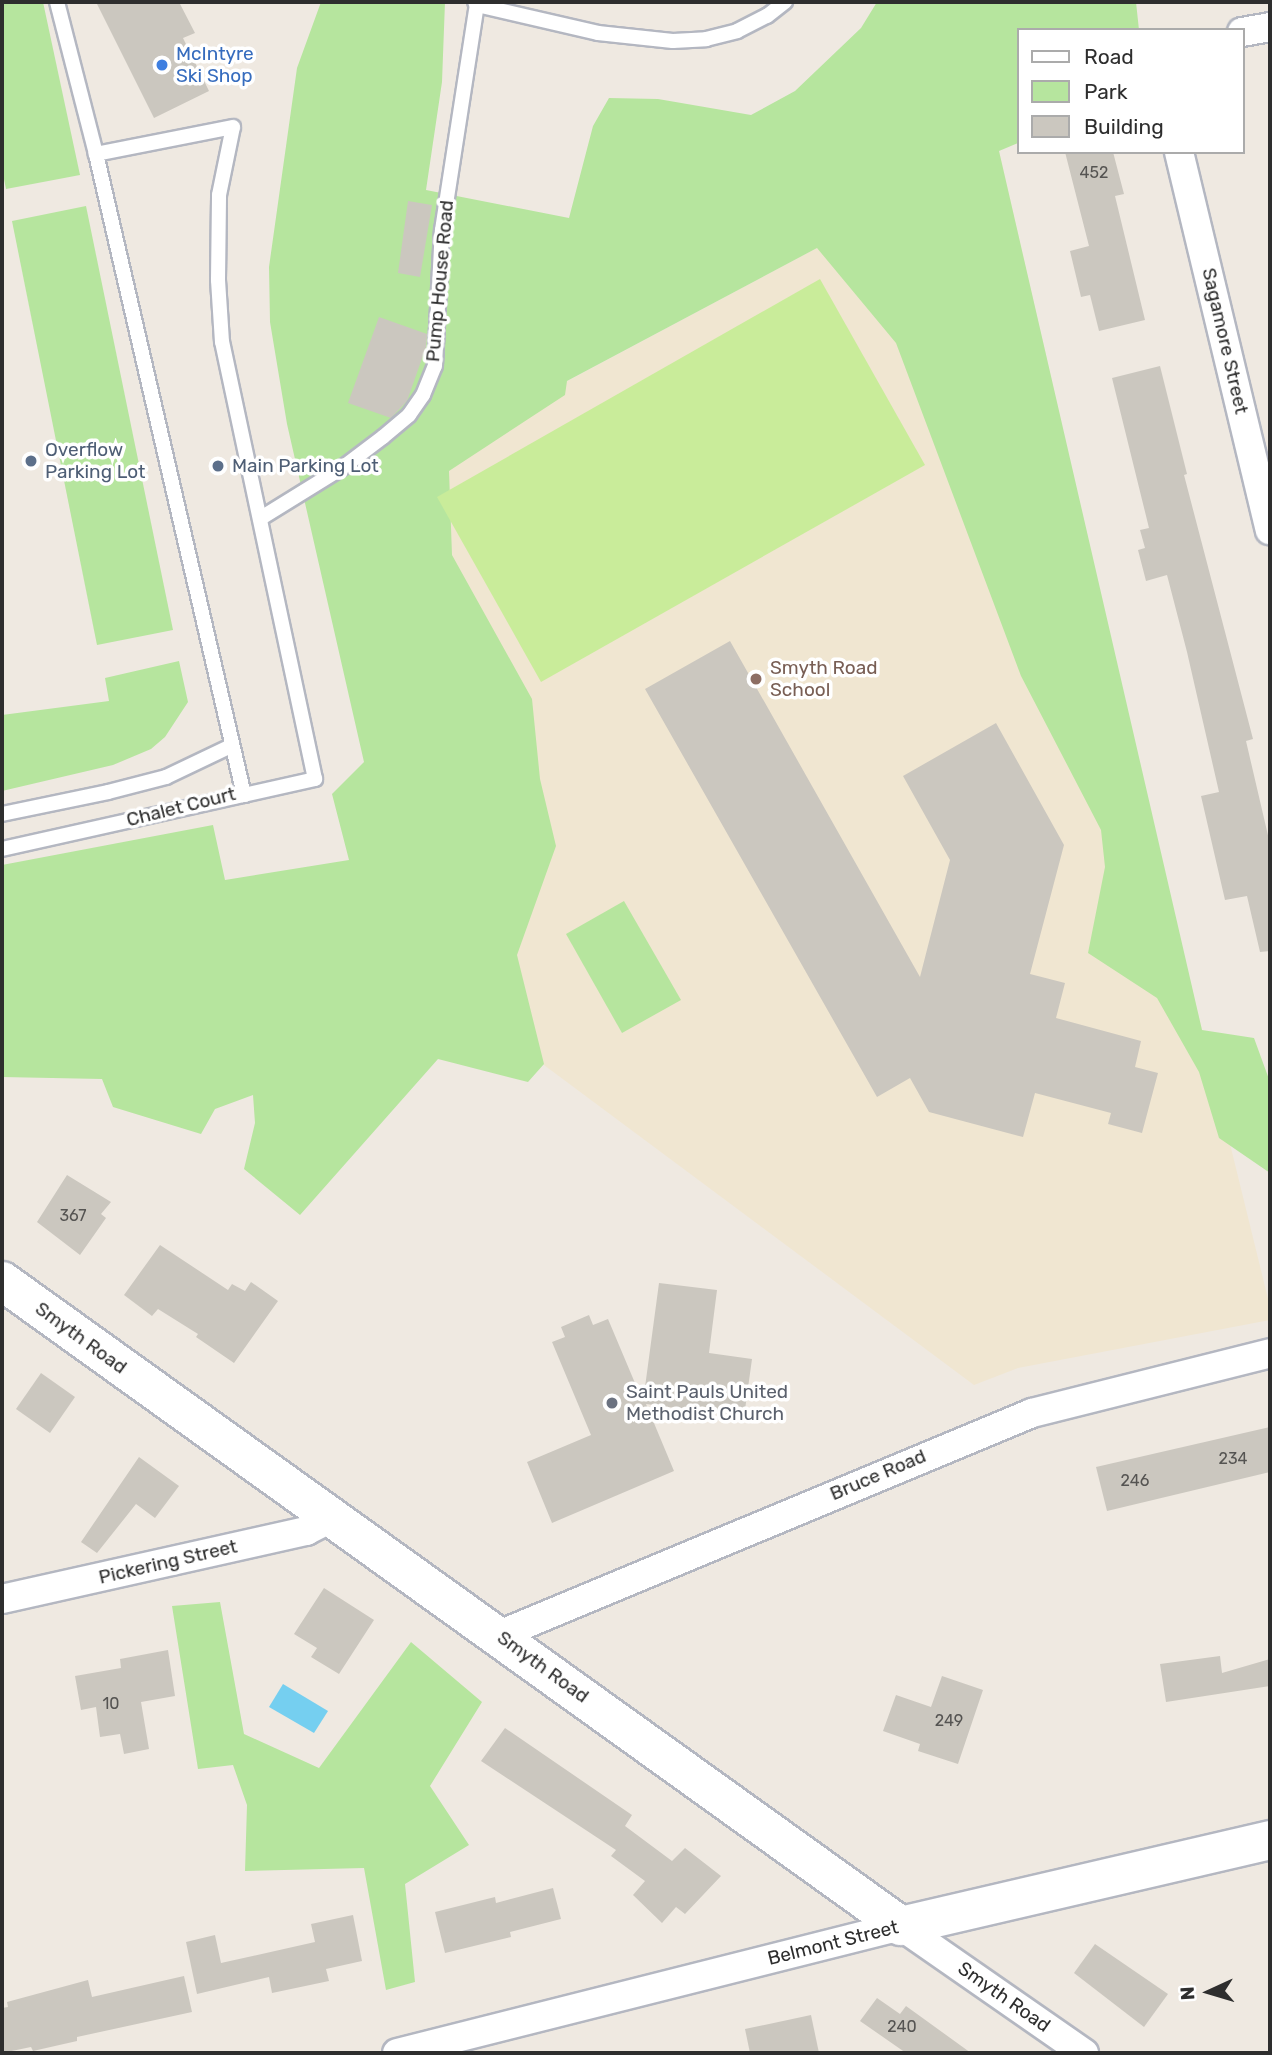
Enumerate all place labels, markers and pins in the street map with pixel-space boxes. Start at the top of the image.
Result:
place label: McIntyre Ski Shop [176,43,254,87]
marker: McIntyre Ski Shop [154,57,170,73]
place label: Overflow Parking Lot [45,439,145,483]
marker: Overflow Parking Lot [23,453,39,469]
place label: Main Parking Lot [232,455,379,477]
marker: Main Parking Lot [210,458,226,474]
place label: Smyth Road School [770,657,878,701]
marker: Smyth Road School [748,671,764,687]
place label: Saint Pauls United Methodist Church [626,1381,788,1425]
marker: Saint Pauls United Methodist Church [604,1395,620,1411]

